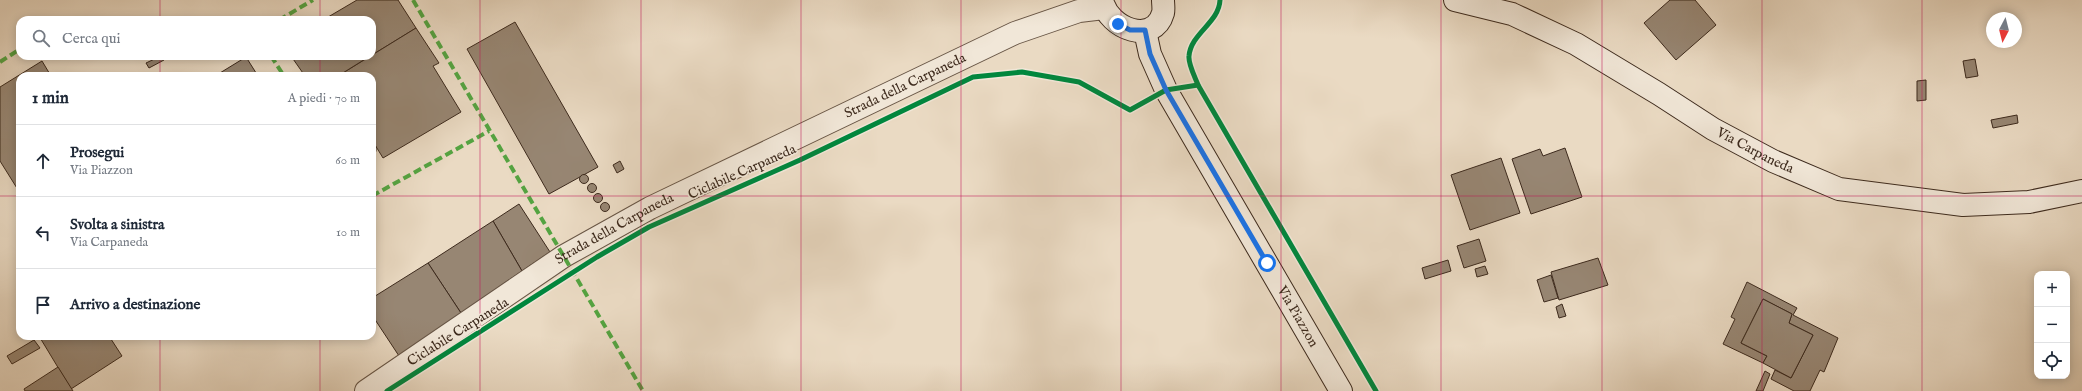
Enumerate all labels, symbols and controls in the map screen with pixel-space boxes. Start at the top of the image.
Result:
north arrow [1986,12,2022,48]
route end [1109,15,1127,33]
search box [16,16,376,60]
icon: search [30,27,52,49]
text: Cerca qui [62,29,121,48]
street label: Strada della Carpaneda [841,48,970,123]
text: 1 min [32,88,69,109]
text: A piedi · 70 m [288,90,360,107]
street label: Via Carpaneda [1712,123,1797,178]
street label: Ciclabile Carpaneda [685,140,800,204]
text: Prosegui [70,143,124,162]
icon: ahead [32,150,54,172]
text: 60 m [335,152,360,169]
text: Via Piazzon [70,162,133,179]
street label: Strada della Carpaneda [551,189,678,269]
text: Svolta a sinistra [70,215,165,234]
icon: left [32,222,54,244]
text: 10 m [336,224,360,241]
text: Via Carpaneda [70,234,148,251]
route start [1258,254,1276,272]
map controls [2034,271,2070,379]
button: + [2034,271,2070,307]
street label: Via Piazzon [1272,282,1323,351]
street label: Ciclabile Carpaneda [404,293,513,370]
icon: arrive [32,294,54,316]
text: Arrivo a destinazione [70,295,200,314]
button: − [2034,307,2070,343]
button: locate [2034,343,2070,379]

